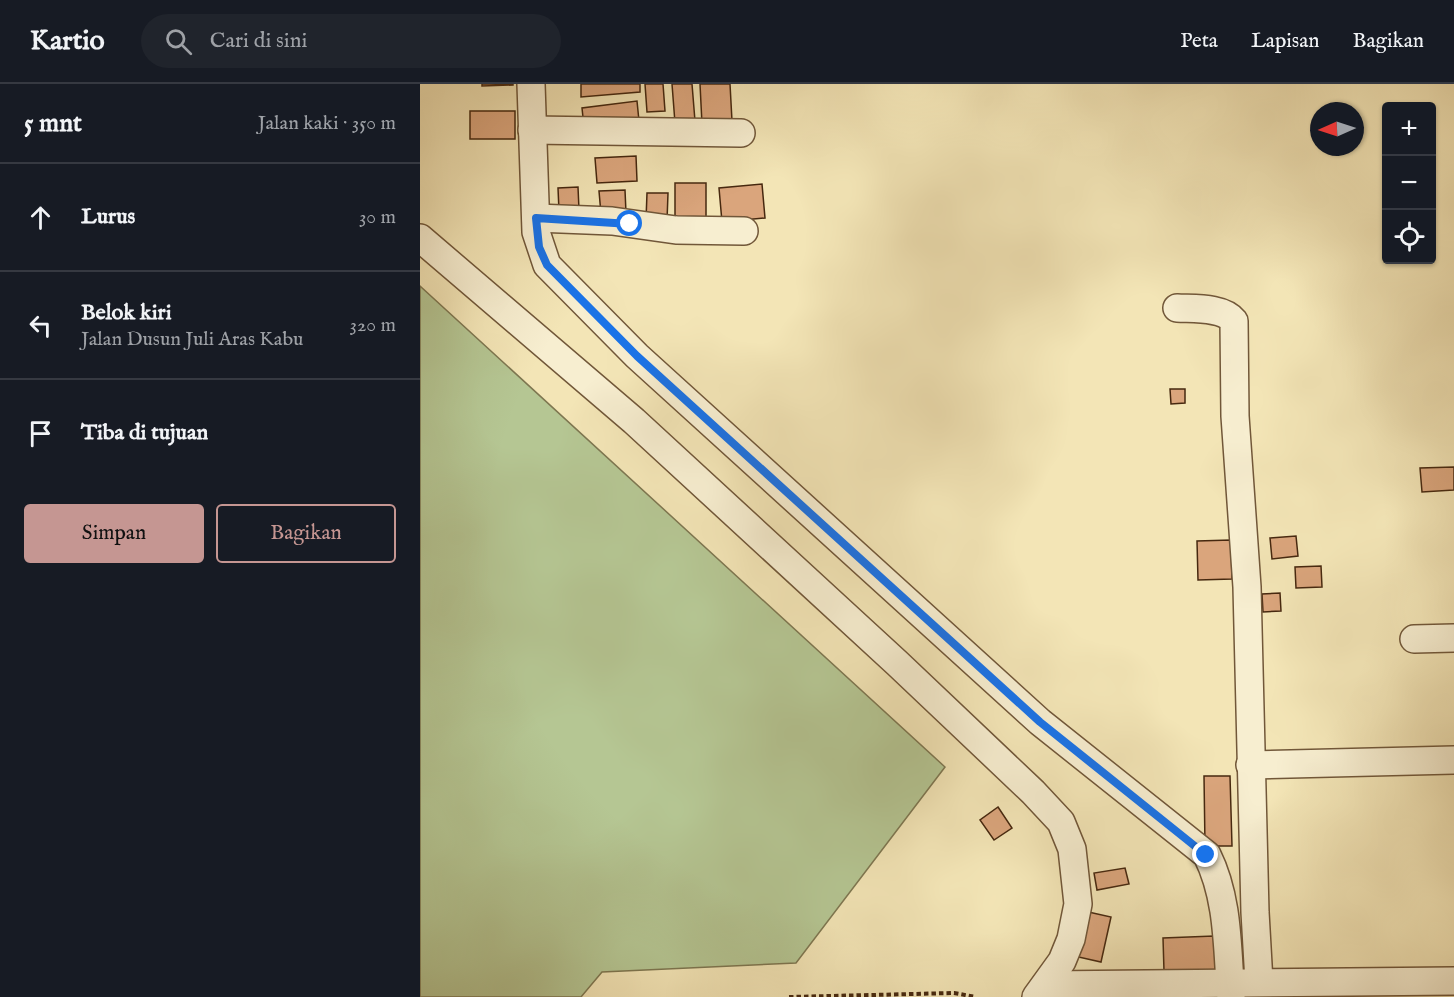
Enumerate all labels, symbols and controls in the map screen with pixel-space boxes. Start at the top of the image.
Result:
search box [141,14,561,68]
text: Kartio [30,24,105,59]
icon: search [162,25,195,58]
text: Cari di sini [210,27,307,55]
text: Peta [1180,28,1218,55]
text: Lapisan [1251,28,1320,55]
text: Bagikan [1353,28,1424,55]
north arrow [1310,102,1364,156]
map controls [1382,102,1436,264]
button: + [1382,102,1436,156]
text: 5 mnt [24,107,82,140]
text: Jalan kaki · 350 m [258,111,396,136]
button: − [1382,156,1436,210]
icon: ahead [24,201,57,234]
text: Lurus [81,203,135,231]
text: 30 m [359,205,396,230]
route start [616,210,642,236]
button: locate [1382,210,1436,264]
text: Belok kiri [81,299,172,327]
icon: left [24,309,57,342]
text: 320 m [350,313,396,338]
text: Jalan Dusun Juli Aras Kabu [81,327,303,352]
icon: arrive [24,417,57,450]
text: Tiba di tujuan [81,419,208,447]
button: Simpan [24,504,204,563]
button: Bagikan [216,504,396,563]
route end [1192,841,1218,867]

